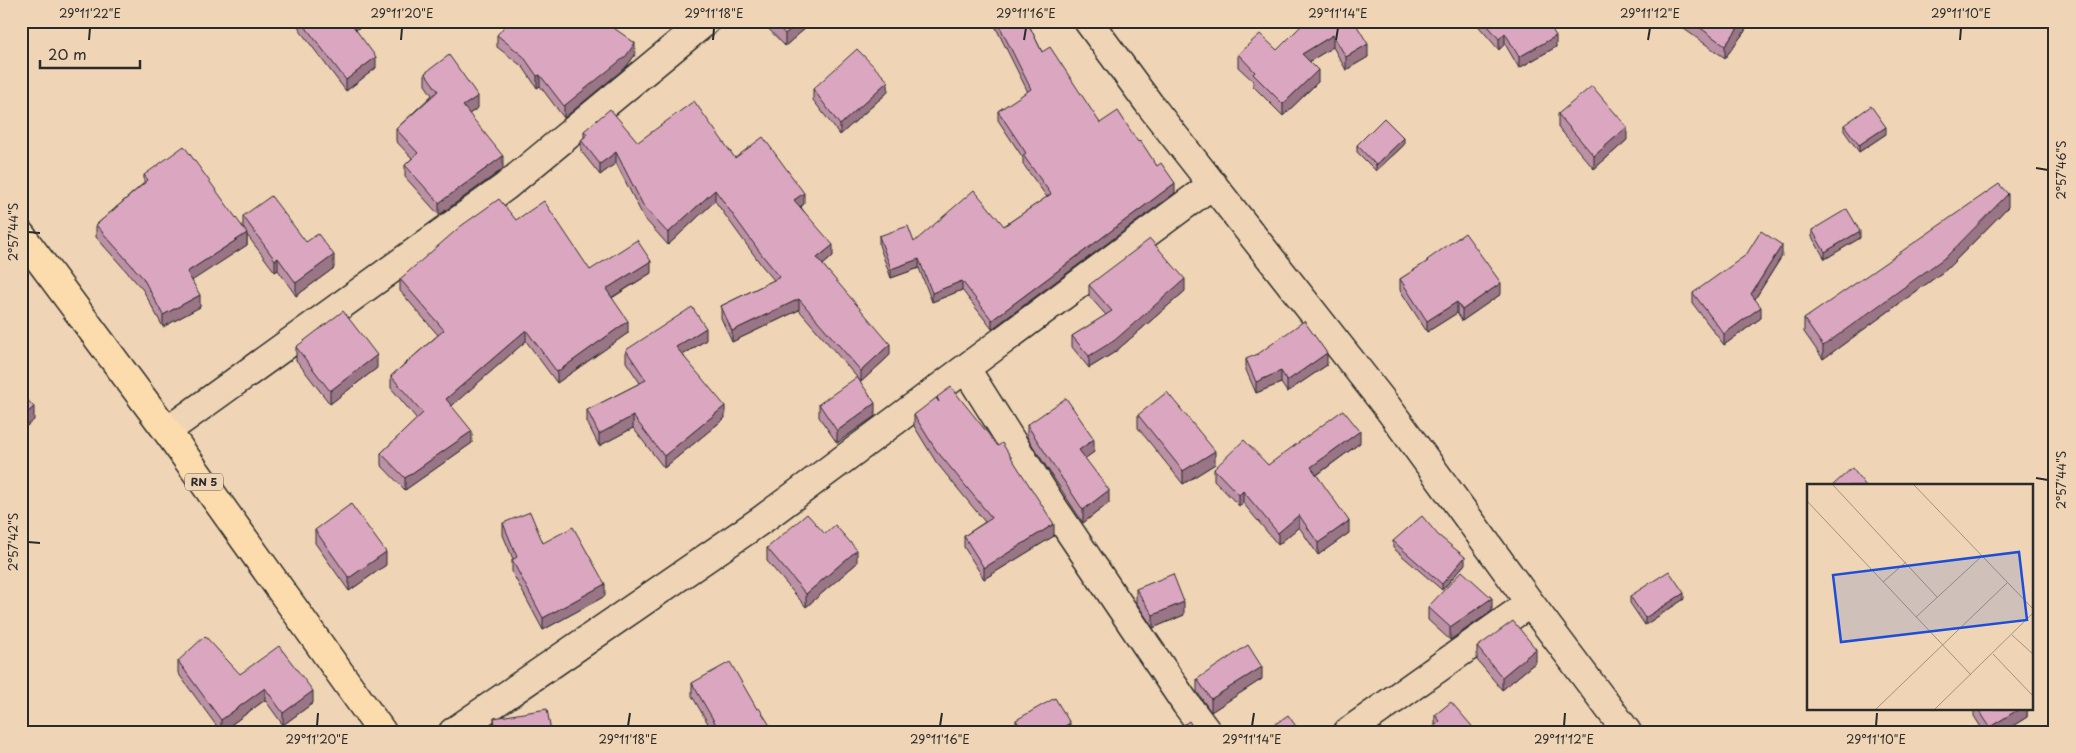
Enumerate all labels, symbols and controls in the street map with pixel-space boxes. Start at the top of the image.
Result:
text: 29°11'22"E [59,4,121,22]
text: 29°11'20"E [370,4,434,22]
text: 29°11'18"E [684,4,744,22]
text: 29°11'16"E [996,4,1056,22]
text: 29°11'14"E [1308,4,1368,22]
text: 29°11'12"E [1620,4,1680,22]
text: 29°11'10"E [1931,4,1991,22]
scale bar [40,38,140,70]
text: 20 m [48,42,87,65]
text: 2°57'46"S [2052,140,2070,200]
text: 2°57'44"S [4,203,22,261]
text: 2°57'44"S [2052,451,2070,509]
road number: RN 5 [185,474,223,491]
inset map [1807,484,2034,710]
text: 2°57'42"S [4,513,22,571]
text: 29°11'20"E [285,730,349,748]
text: 29°11'18"E [598,730,658,748]
text: 29°11'16"E [910,730,970,748]
text: 29°11'14"E [1222,730,1282,748]
text: 29°11'12"E [1534,730,1594,748]
text: 29°11'10"E [1846,730,1906,748]

